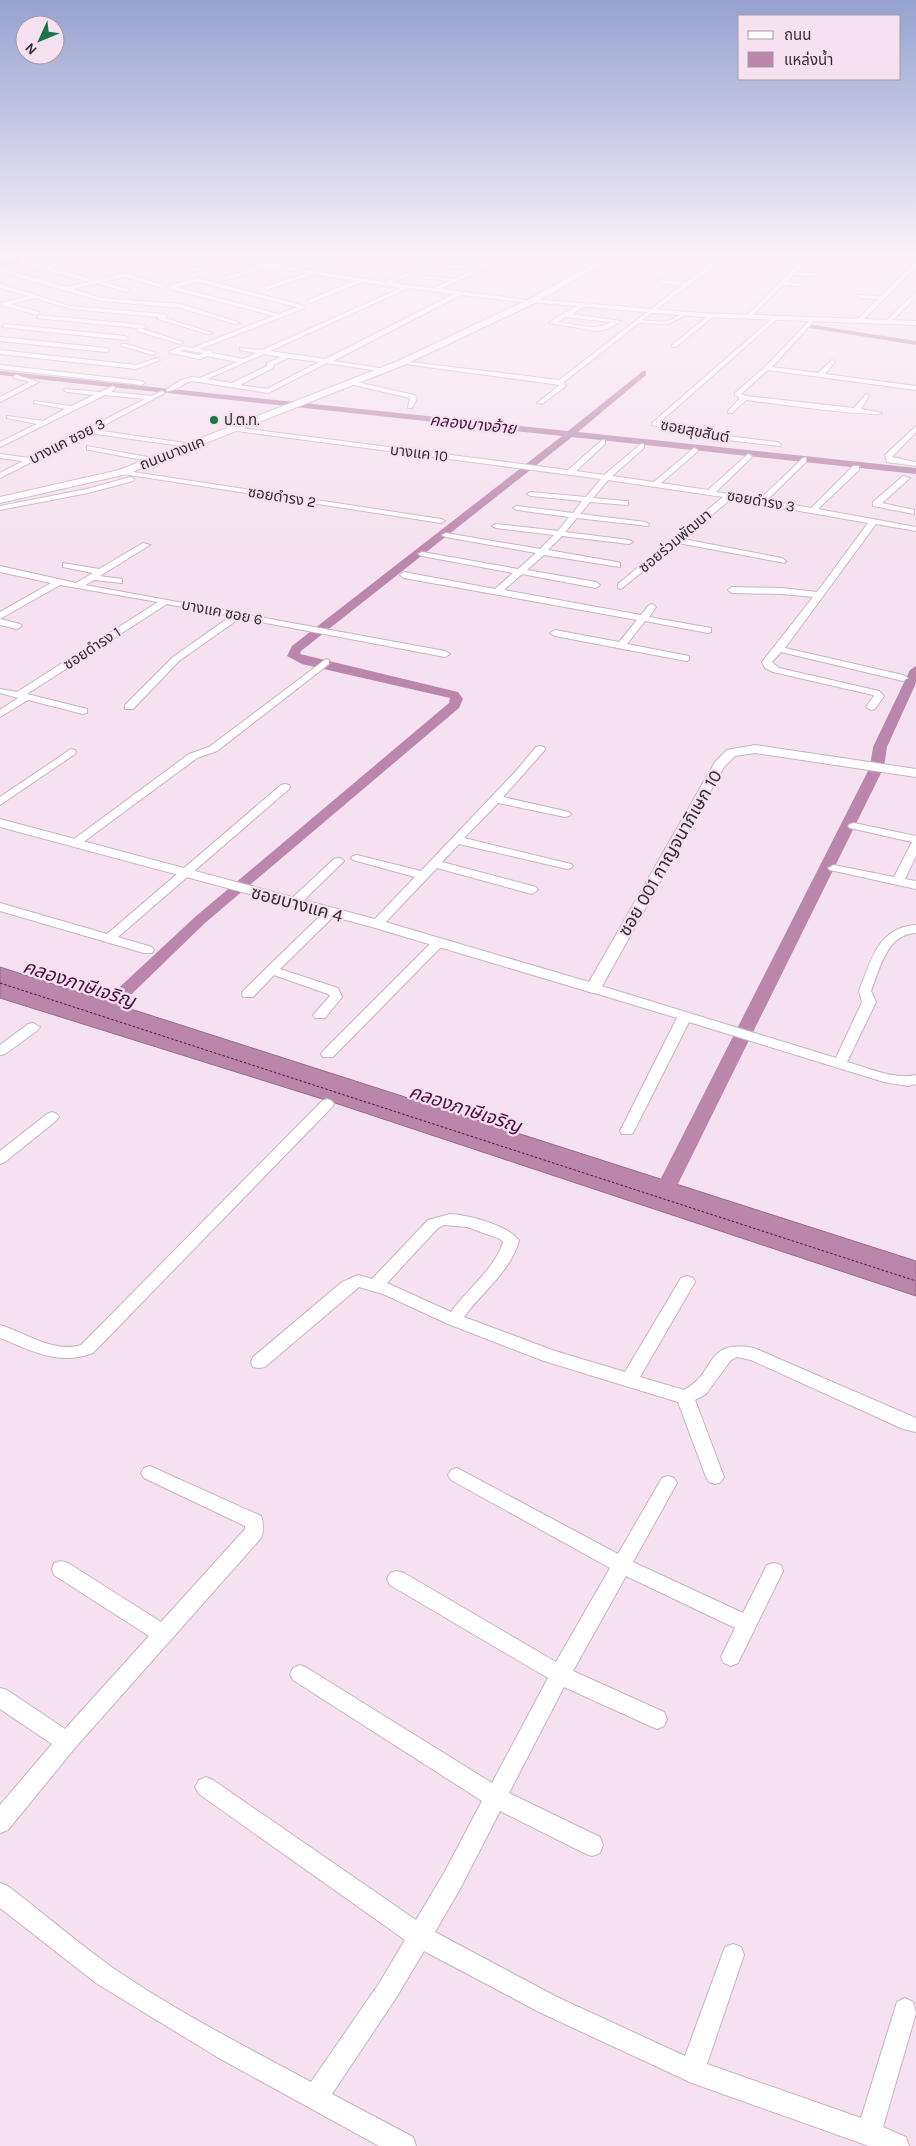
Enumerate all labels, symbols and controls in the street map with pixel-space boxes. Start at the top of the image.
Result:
north arrow [15,15,65,65]
legend [738,15,901,80]
text: ถนน [784,26,811,44]
text: N [21,39,41,58]
text: แหล่งน้ำ [784,49,833,69]
water label: คลองบางอ้าย [429,410,519,438]
place label: ป.ต.ท. [224,411,260,429]
street label: บางแค ซอย 3 [26,414,108,468]
marker: ป.ต.ท. [208,414,220,426]
street label: ซอยสุขสันต์ [659,415,731,447]
street label: ถนนบางแค [137,432,207,474]
street label: บางแค 10 [389,441,449,465]
street label: ซอยดำรง 2 [247,483,317,511]
street label: ซอยดำรง 3 [725,486,797,516]
street label: ซอยร่วมพัฒนา [635,505,715,577]
street label: บางแค ซอย 6 [180,595,264,629]
street label: ซอยดำรง 1 [60,623,124,673]
street label: ซอย 001 กาญจนาภิเษก 10 [613,766,727,940]
street label: ซอยบางแค 4 [249,881,345,927]
water label: คลองภาษีเจริญ [20,956,140,1013]
water label: คลองภาษีเจริญ [406,1081,526,1138]

